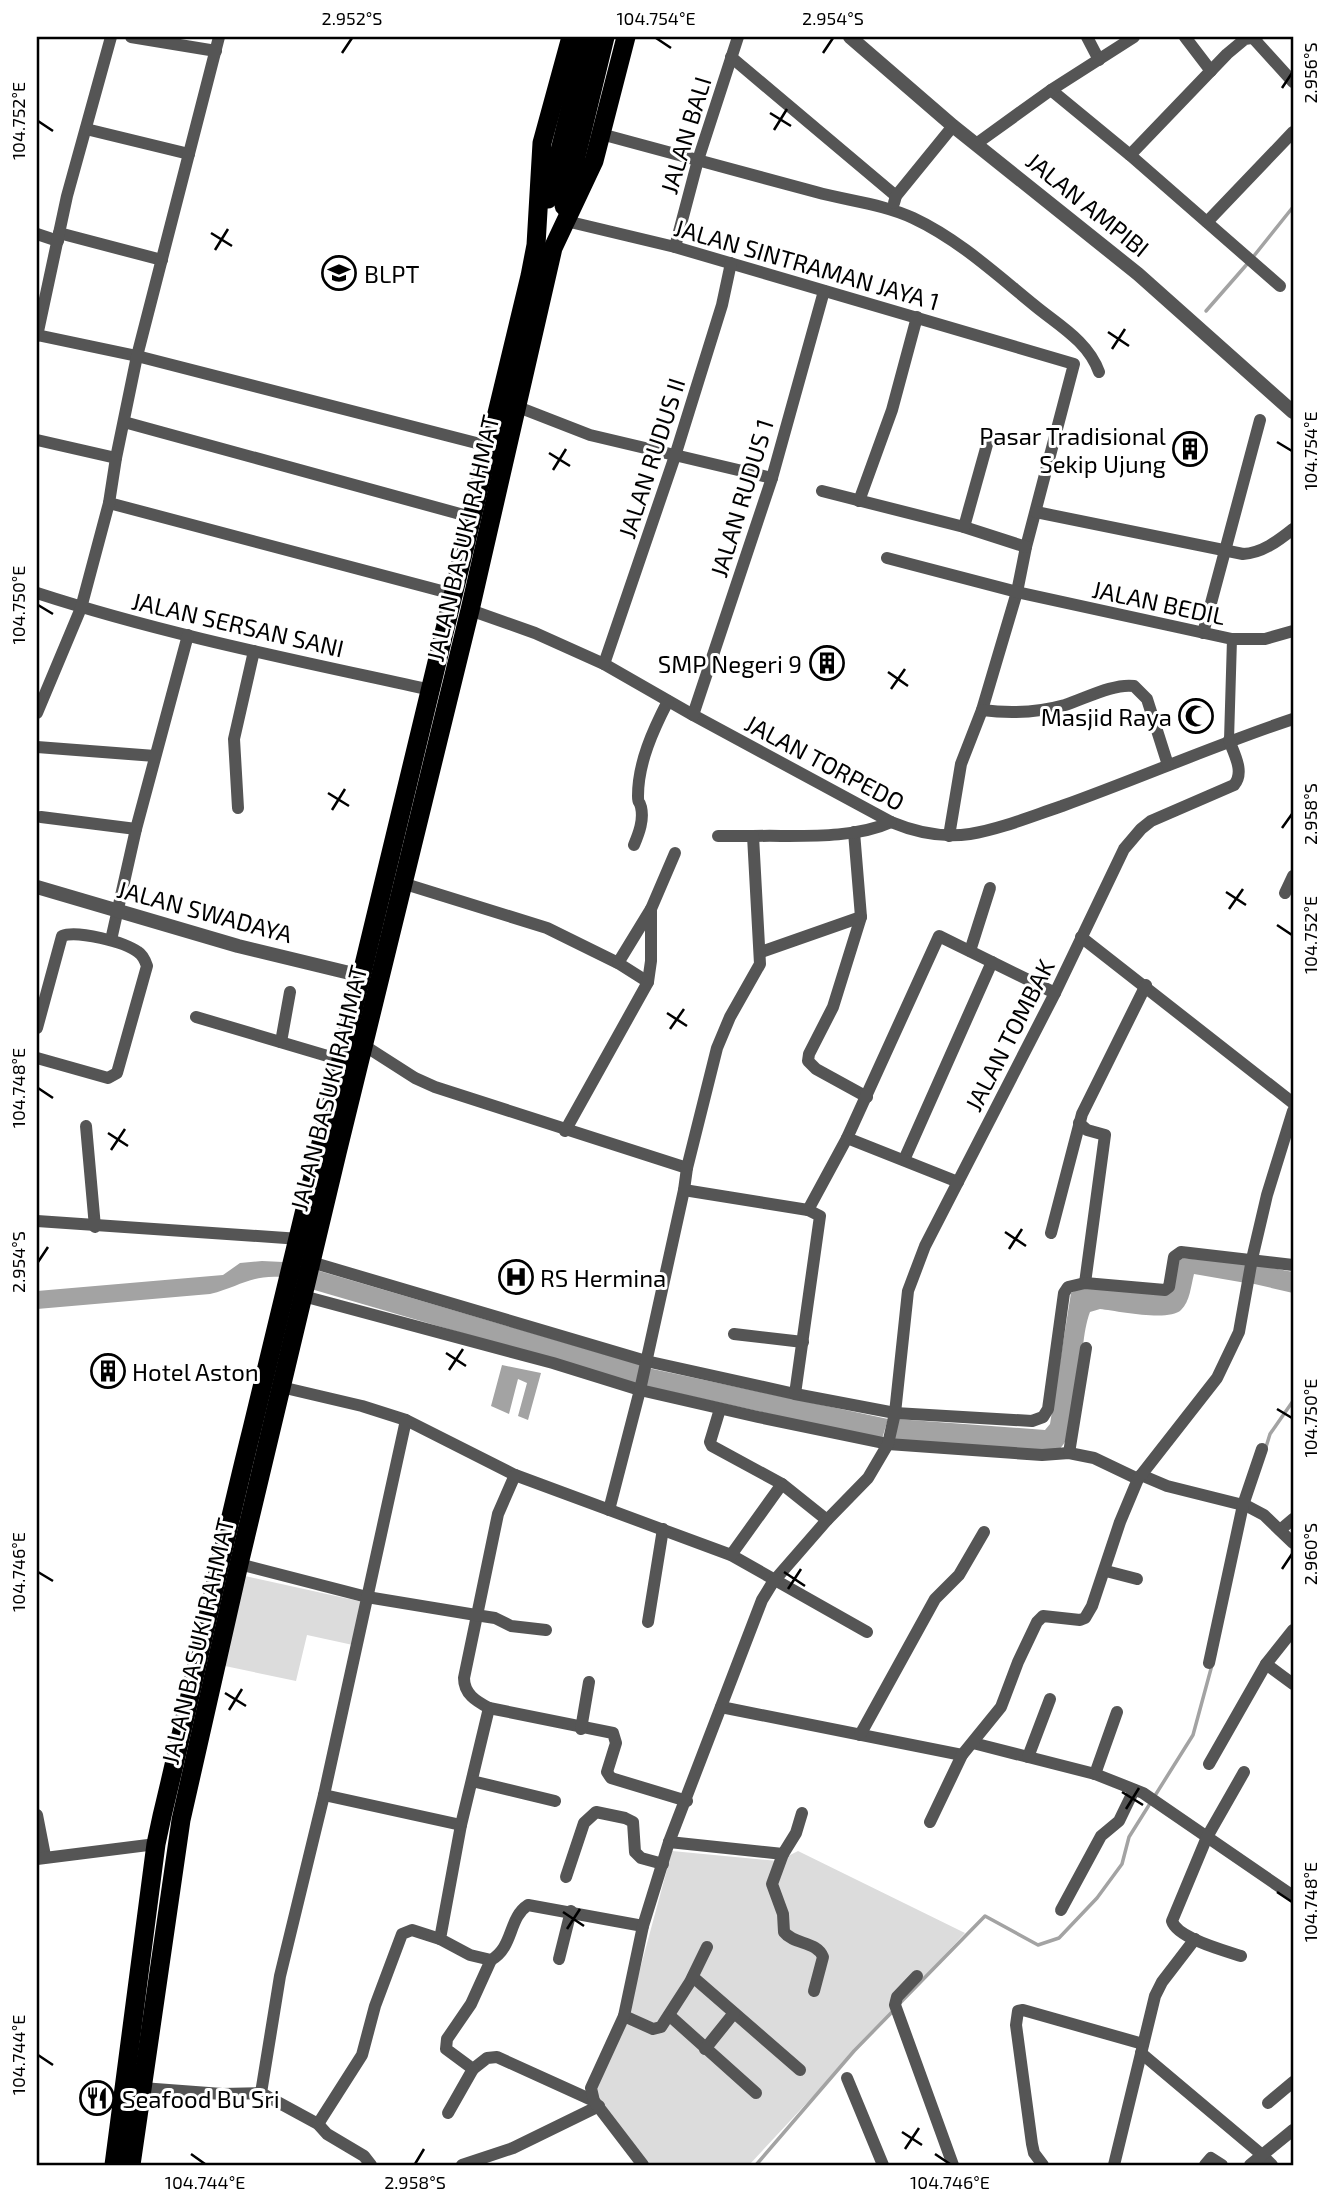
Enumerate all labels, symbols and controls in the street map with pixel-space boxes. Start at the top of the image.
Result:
text: 2.952°S [322,7,382,29]
text: 104.754°E [616,7,696,29]
text: 2.954°S [802,7,864,29]
text: 2.956°S [1299,42,1321,104]
street label: JALAN BALI [653,73,717,197]
text: 104.752°E [7,82,29,160]
street label: JALAN AMPIBI [1021,146,1155,262]
street label: JALAN SINTRAMAN JAYA 1 [671,212,943,316]
school or university icon: BLPT [320,254,358,292]
place label: BLPT [364,259,419,288]
street label: JALAN RUDUS II [611,374,691,542]
text: 104.754°E [1299,411,1321,491]
street label: JALAN BASUKI RAHMAT [420,412,504,664]
street label: JALAN RUDUS 1 [703,415,779,581]
place label: Pasar Tradisional Sekip Ujung [979,421,1166,478]
building icon: Pasar Tradisional Sekip Ujung [1171,430,1209,468]
text: 104.750°E [7,566,29,644]
street label: JALAN BEDIL [1090,574,1228,630]
street label: JALAN SERSAN SANI [129,586,347,662]
building icon: SMP Negeri 9 [808,644,846,682]
place label: SMP Negeri 9 [658,649,802,678]
mosque icon: Masjid Raya [1177,697,1215,735]
place label: Masjid Raya [1041,702,1172,731]
street label: JALAN TORPEDO [740,708,910,816]
text: 2.958°S [1299,783,1321,845]
street label: JALAN SWADAYA [114,874,296,948]
text: 104.752°E [1299,896,1321,974]
street label: JALAN TOMBAK [958,954,1060,1116]
street label: JALAN BASUKI RAHMAT [283,962,373,1214]
text: 104.748°E [7,1048,29,1128]
text: 2.954°S [7,1231,29,1293]
hospital icon: RS Hermina [497,1258,535,1296]
place label: RS Hermina [540,1263,666,1292]
building icon: Hotel Aston [89,1352,127,1390]
place label: Hotel Aston [132,1357,259,1386]
text: 104.750°E [1299,1379,1321,1457]
street label: JALAN BASUKI RAHMAT [155,1515,239,1767]
text: 2.960°S [1299,1523,1321,1585]
text: 104.746°E [7,1532,29,1612]
text: 104.748°E [1299,1862,1321,1942]
text: 104.744°E [7,2015,29,2095]
restaurant icon: Seafood Bu Sri [78,2079,116,2117]
place label: Seafood Bu Sri [122,2084,280,2113]
text: 104.744°E [165,2171,245,2193]
text: 2.958°S [384,2171,446,2193]
text: 104.746°E [910,2171,990,2193]

